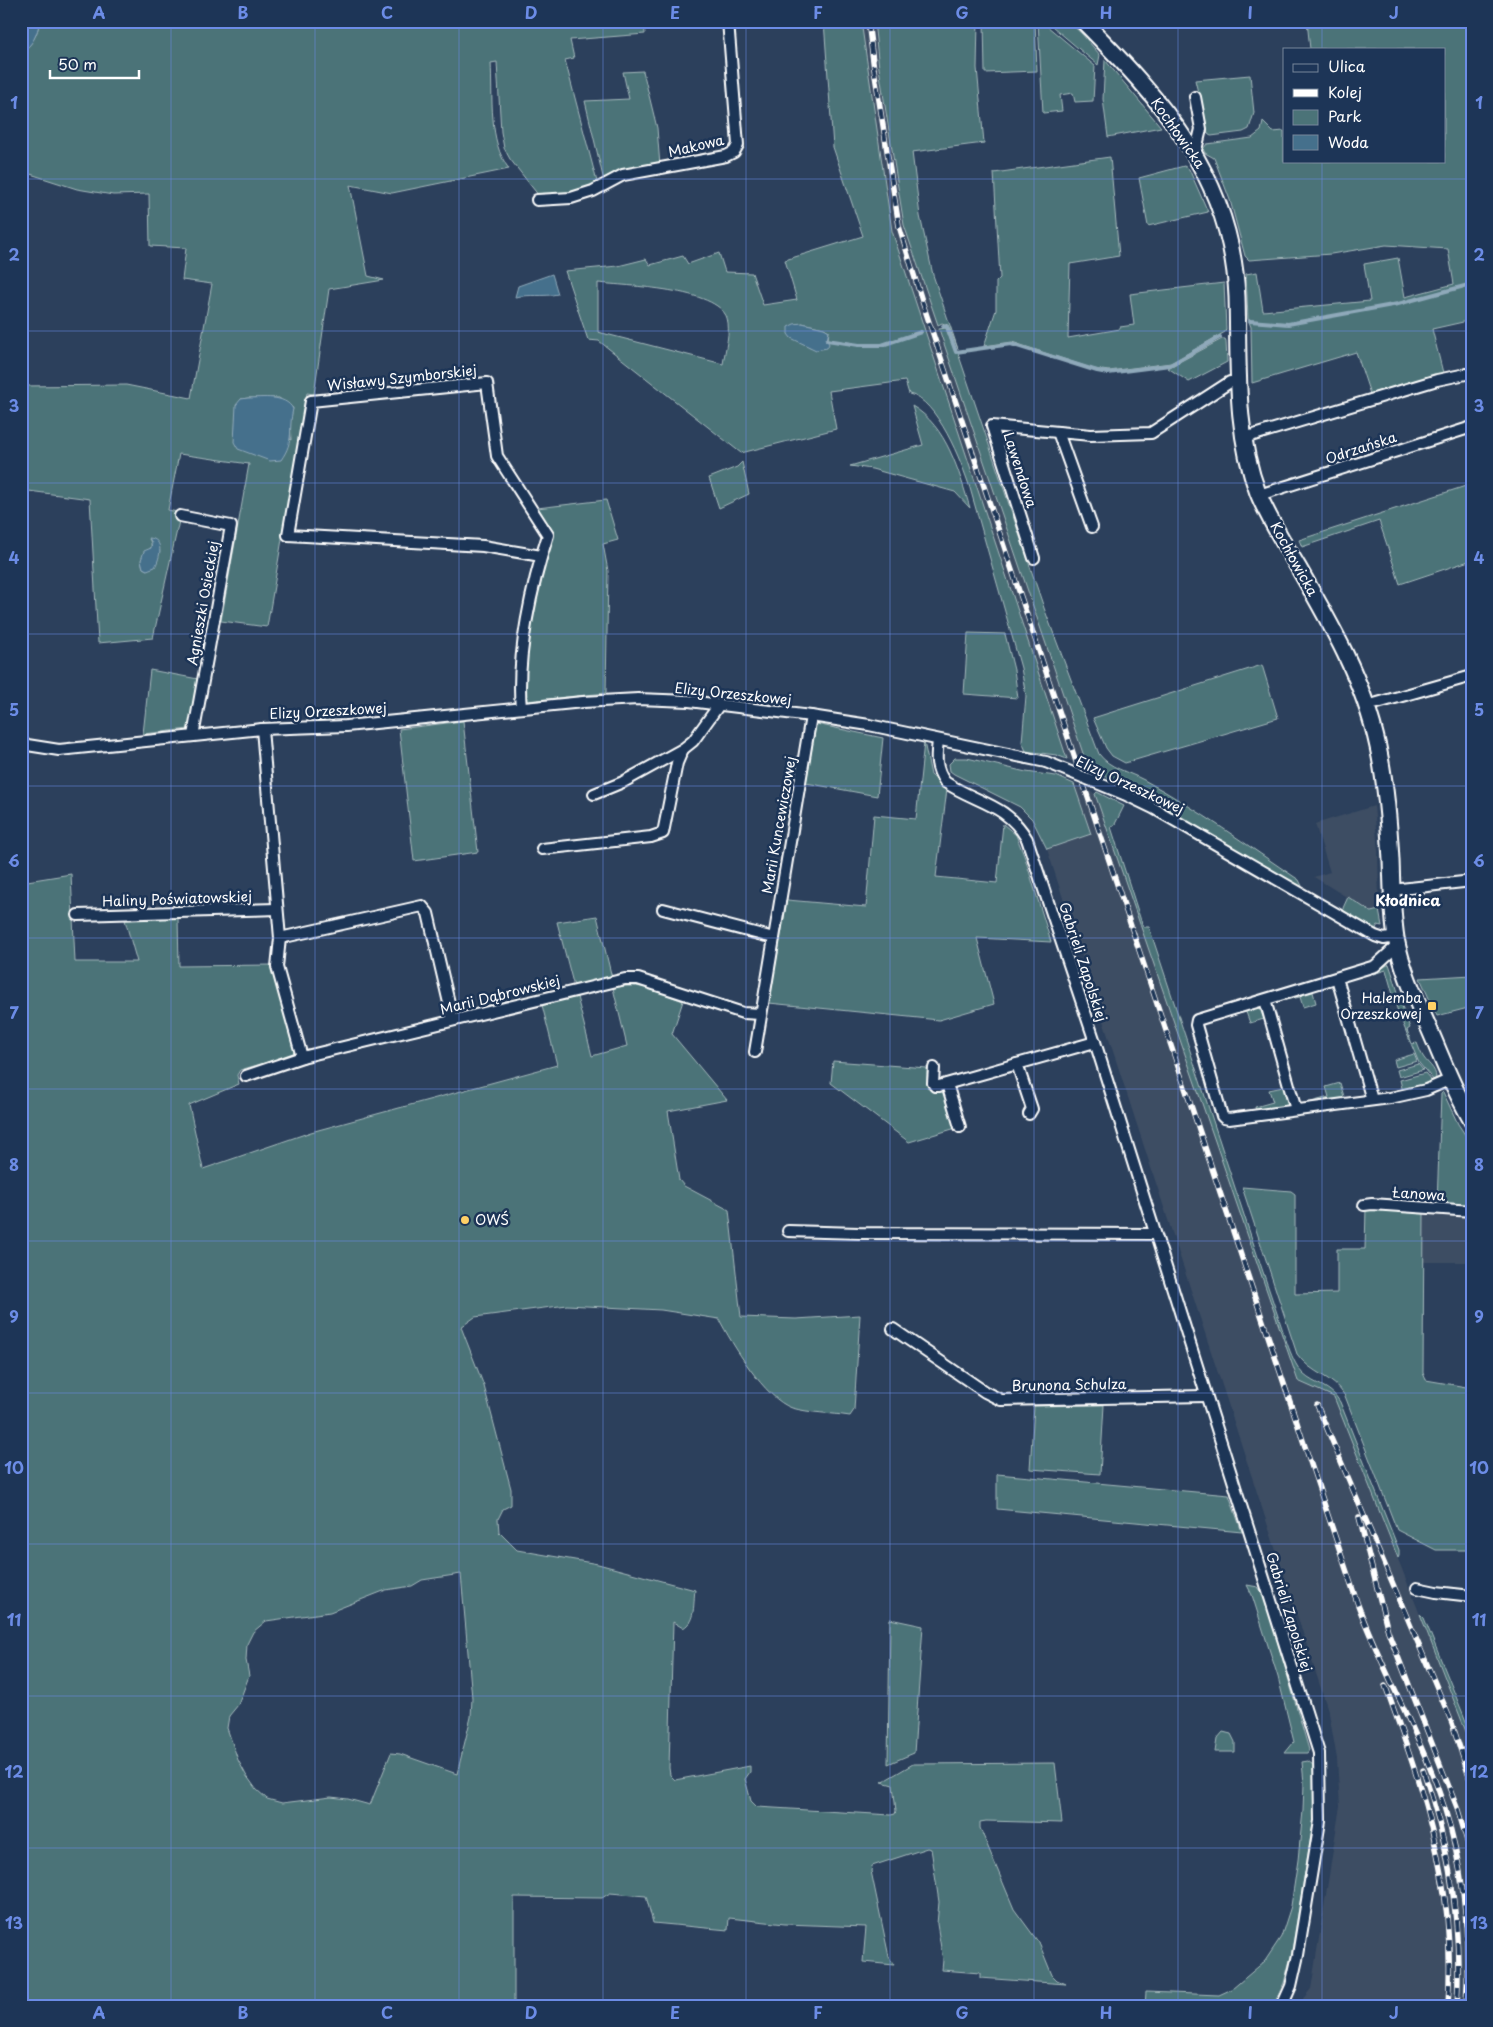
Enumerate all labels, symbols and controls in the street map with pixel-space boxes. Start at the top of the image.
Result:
text: A [93,0,106,24]
text: B [238,0,249,24]
text: C [381,0,393,24]
text: D [525,0,537,24]
text: E [670,0,680,24]
text: F [813,0,823,24]
text: G [955,0,969,24]
text: H [1100,0,1112,24]
text: I [1247,0,1253,24]
text: J [1389,0,1399,24]
scale bar [50,48,139,80]
legend [1283,48,1446,162]
text: 50 m [58,52,97,75]
text: Ulica [1328,54,1366,77]
text: Kolej [1328,80,1362,103]
text: 1 [10,90,18,114]
text: 1 [1475,90,1483,114]
street label: Kochłowicka [1146,93,1211,173]
text: Park [1328,104,1362,127]
street label: Makowa [666,129,726,162]
text: Woda [1328,130,1369,153]
text: 2 [8,242,20,266]
text: 2 [1473,242,1485,266]
street label: Wisławy Szymborskiej [326,359,478,396]
text: 3 [9,393,19,417]
text: 3 [1474,393,1484,417]
street label: Odrzańska [1323,426,1399,469]
street label: Lawendowa [998,429,1043,511]
street label: Kochłowicka [1265,518,1324,600]
street label: Agnieszki Osieckiej [181,539,224,667]
text: 4 [9,545,20,569]
text: 4 [1474,545,1485,569]
street label: Elizy Orzeszkowej [674,677,793,710]
text: 5 [9,697,19,721]
street label: Elizy Orzeszkowej [269,697,387,724]
text: 5 [1474,697,1484,721]
street label: Elizy Orzeszkowej [1073,750,1188,819]
street label: Marii Kuncewiczowej [756,754,801,895]
text: 6 [8,848,20,872]
text: 6 [1473,848,1485,872]
street label: Haliny Poświatowskiej [102,885,252,912]
district label: Kłodnica [1375,888,1441,911]
street label: Gabrieli Zapolskiej [1054,899,1113,1024]
street label: Marii Dąbrowskiej [438,969,562,1020]
place label: Halemba Orzeszkowej [1340,987,1422,1024]
text: 7 [9,1000,19,1024]
marker: Halemba Orzeszkowej [1426,1000,1438,1012]
text: 7 [1474,1000,1484,1024]
text: 8 [9,1152,19,1176]
text: 8 [1474,1152,1484,1176]
street label: Łanowa [1391,1181,1446,1206]
place label: OWŚ [475,1209,509,1230]
marker: OWŚ [459,1214,471,1226]
text: 9 [9,1304,19,1328]
text: 9 [1474,1304,1484,1328]
street label: Brunona Schulza [1011,1373,1127,1396]
text: 10 [4,1455,24,1479]
text: 10 [1469,1455,1489,1479]
street label: Gabrieli Zapolskiej [1261,1549,1318,1675]
text: 11 [7,1607,21,1631]
text: 11 [1472,1607,1486,1631]
text: 12 [5,1759,23,1783]
text: 12 [1470,1759,1488,1783]
text: 13 [5,1910,23,1934]
text: 13 [1470,1910,1488,1934]
text: A [93,2000,106,2024]
text: B [238,2000,249,2024]
text: C [381,2000,393,2024]
text: D [525,2000,537,2024]
text: E [670,2000,680,2024]
text: F [813,2000,823,2024]
text: G [955,2000,969,2024]
text: H [1100,2000,1112,2024]
text: I [1247,2000,1253,2024]
text: J [1389,2000,1399,2024]

